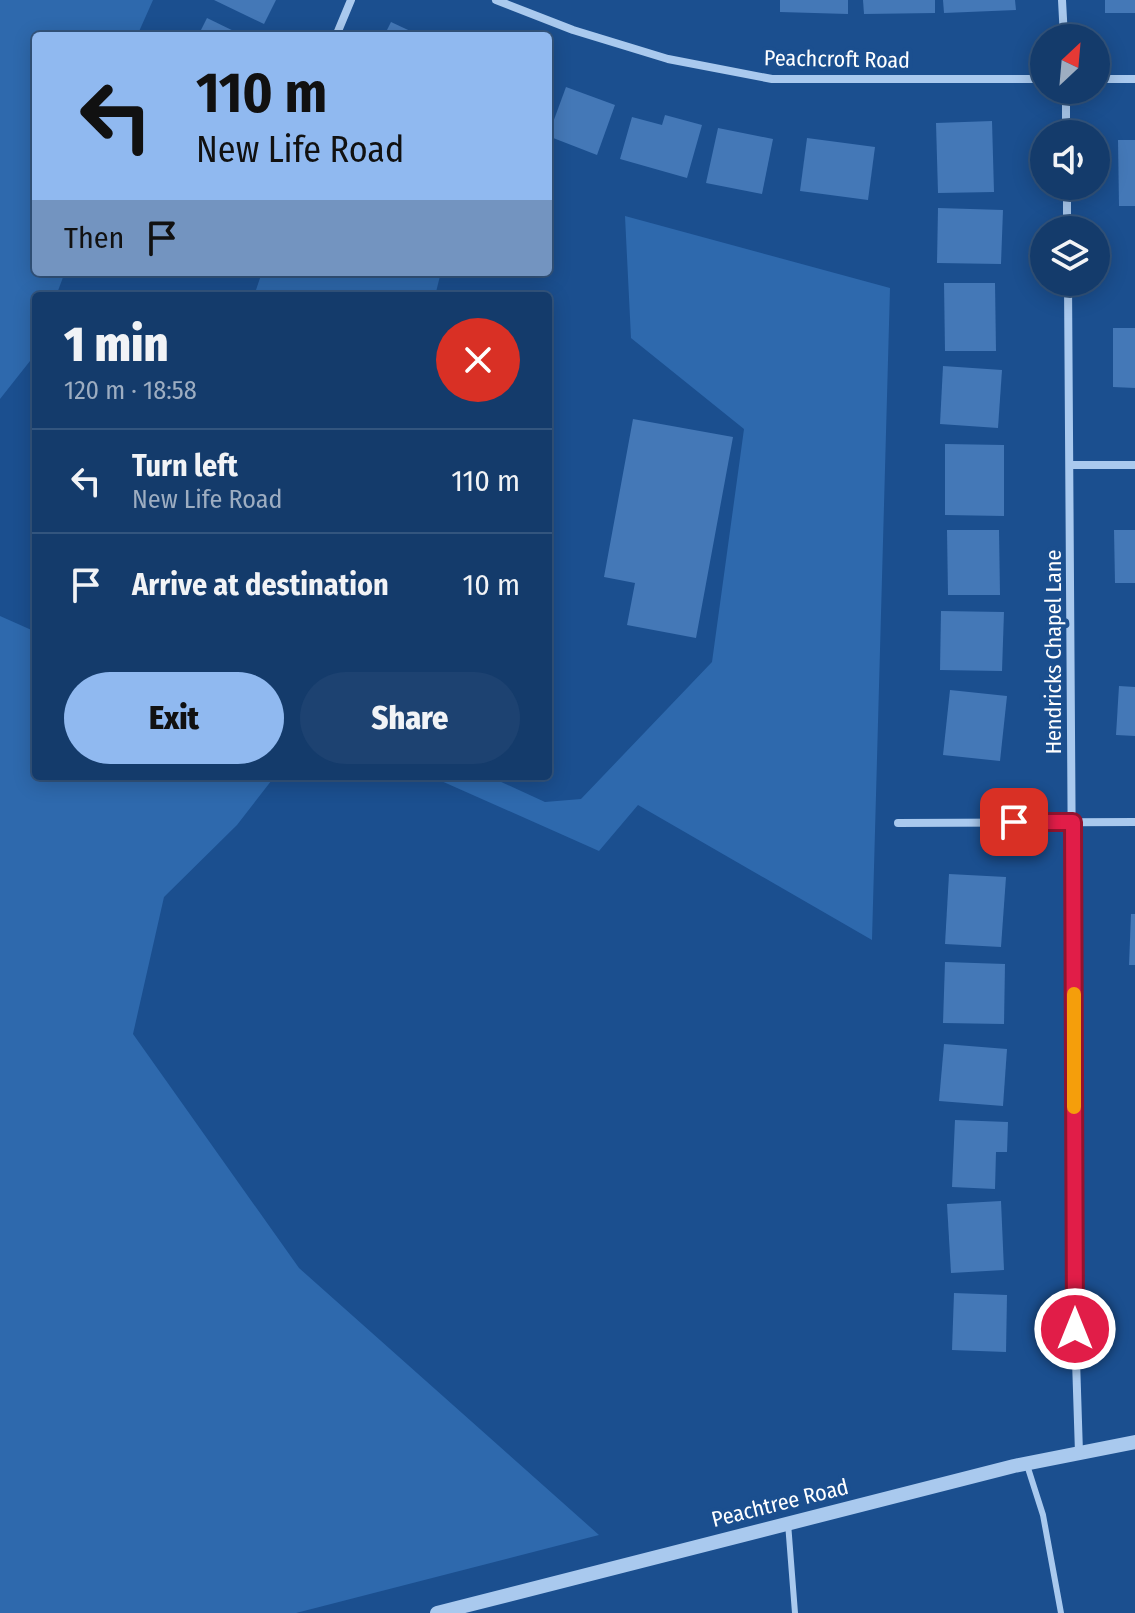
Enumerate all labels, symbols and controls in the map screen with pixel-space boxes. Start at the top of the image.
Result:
north arrow [1030,24,1110,104]
map controls [1030,24,1110,296]
street label: Peachcroft Road [764,44,910,74]
text: 110 m [196,60,327,127]
icon: left [64,64,168,168]
button: sound [1030,120,1110,200]
text: New Life Road [196,128,404,172]
icon: arrive [140,216,184,260]
button: layers [1030,216,1110,296]
text: Then [64,220,124,256]
text: 1 min [64,316,168,374]
button: close [436,318,520,402]
text: 120 m · 18:58 [64,375,197,406]
text: Turn left [132,448,238,484]
icon: left [64,459,108,503]
text: 110 m [451,463,520,499]
text: New Life Road [132,484,282,515]
street label: Hendricks Chapel Lane [1040,550,1067,754]
icon: arrive [64,563,108,607]
text: Arrive at destination [132,567,389,603]
text: 10 m [463,567,520,603]
button: Exit [64,672,284,764]
button: Share [300,672,520,764]
pin [980,788,1048,856]
icon: arrive [992,800,1036,844]
position arrow [1033,1287,1117,1371]
street label: Peachtree Road [709,1473,851,1533]

